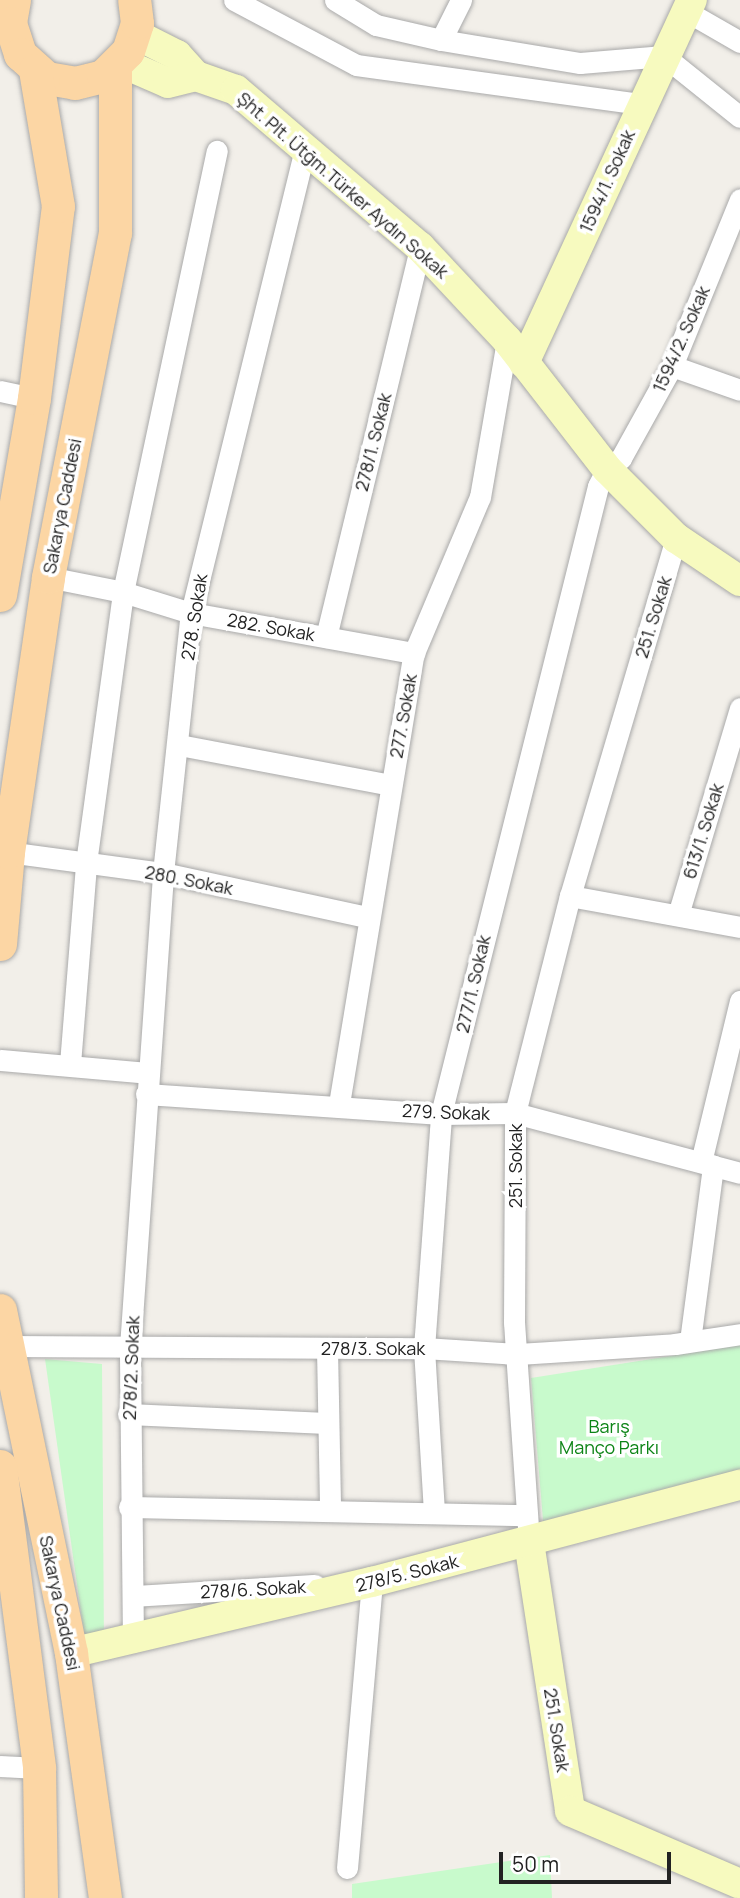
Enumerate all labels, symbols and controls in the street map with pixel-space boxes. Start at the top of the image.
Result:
street label: Şht. Plt. Ütğm.Türker Aydın Sokak [233,87,453,283]
street label: 1594/1. Sokak [575,126,639,236]
street label: 1594/2. Sokak [648,282,714,396]
street label: 278/1. Sokak [350,390,396,494]
street label: Sakarya Caddesi [38,436,86,576]
street label: 278. Sokak [176,572,212,662]
street label: 251. Sokak [630,573,676,661]
street label: 282. Sokak [225,609,317,645]
street label: 277. Sokak [385,672,421,760]
street label: 613/1. Sokak [678,781,728,881]
street label: 280. Sokak [143,861,235,899]
street label: 277/1. Sokak [451,933,495,1035]
street label: 279. Sokak [402,1100,490,1124]
street label: 251. Sokak [504,1124,526,1208]
street label: 278/2. Sokak [118,1315,144,1421]
street label: 278/3. Sokak [321,1337,425,1359]
park label: Barış Manço Parkı [559,1416,659,1458]
street label: Sakarya Caddesi [35,1534,85,1672]
street label: 278/5. Sokak [354,1550,460,1596]
street label: 278/6. Sokak [200,1575,306,1603]
street label: 251. Sokak [540,1686,574,1774]
scale bar [502,1839,674,1883]
text: 50 m [512,1850,559,1878]

